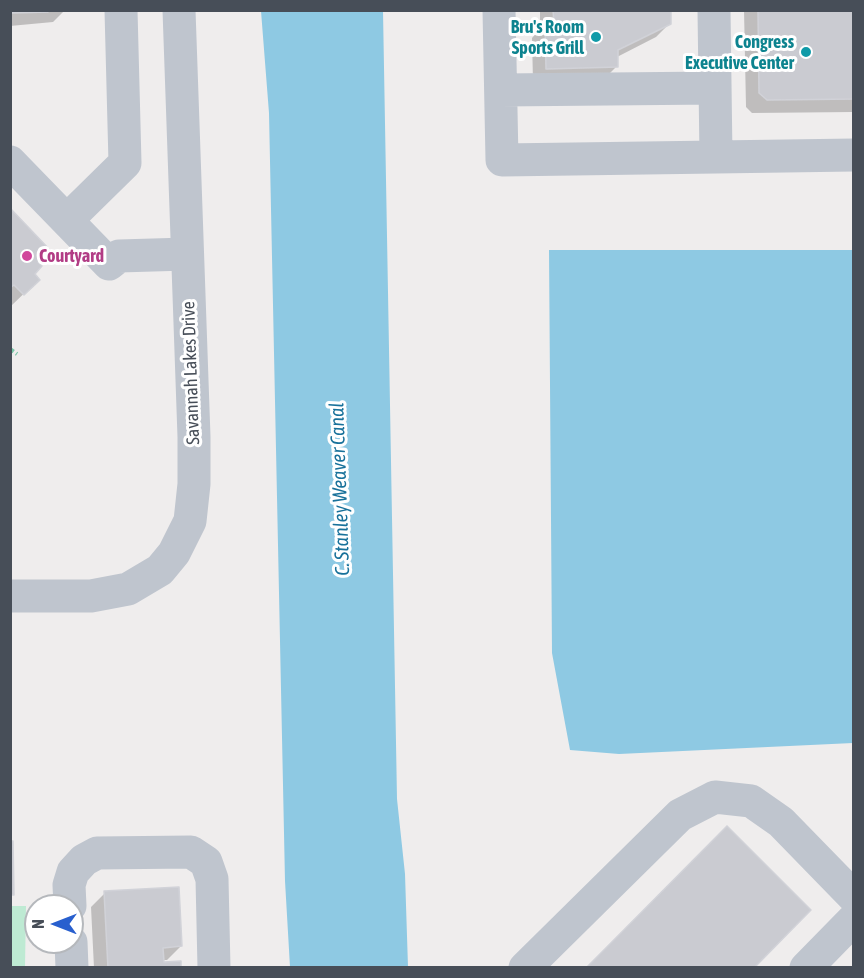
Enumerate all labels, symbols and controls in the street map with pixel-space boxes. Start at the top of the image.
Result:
place label: Bru's Room Sports Grill [511,16,584,58]
marker: Bru's Room Sports Grill [589,30,603,44]
place label: Congress Executive Center [685,31,794,74]
marker: Congress Executive Center [799,45,813,59]
place label: Courtyard [39,245,104,267]
marker: Courtyard [20,249,34,263]
street label: Savannah Lakes Drive [178,301,204,445]
water label: C. Stanley Weaver Canal [325,402,355,576]
north arrow [24,894,84,954]
text: N [29,919,47,929]

